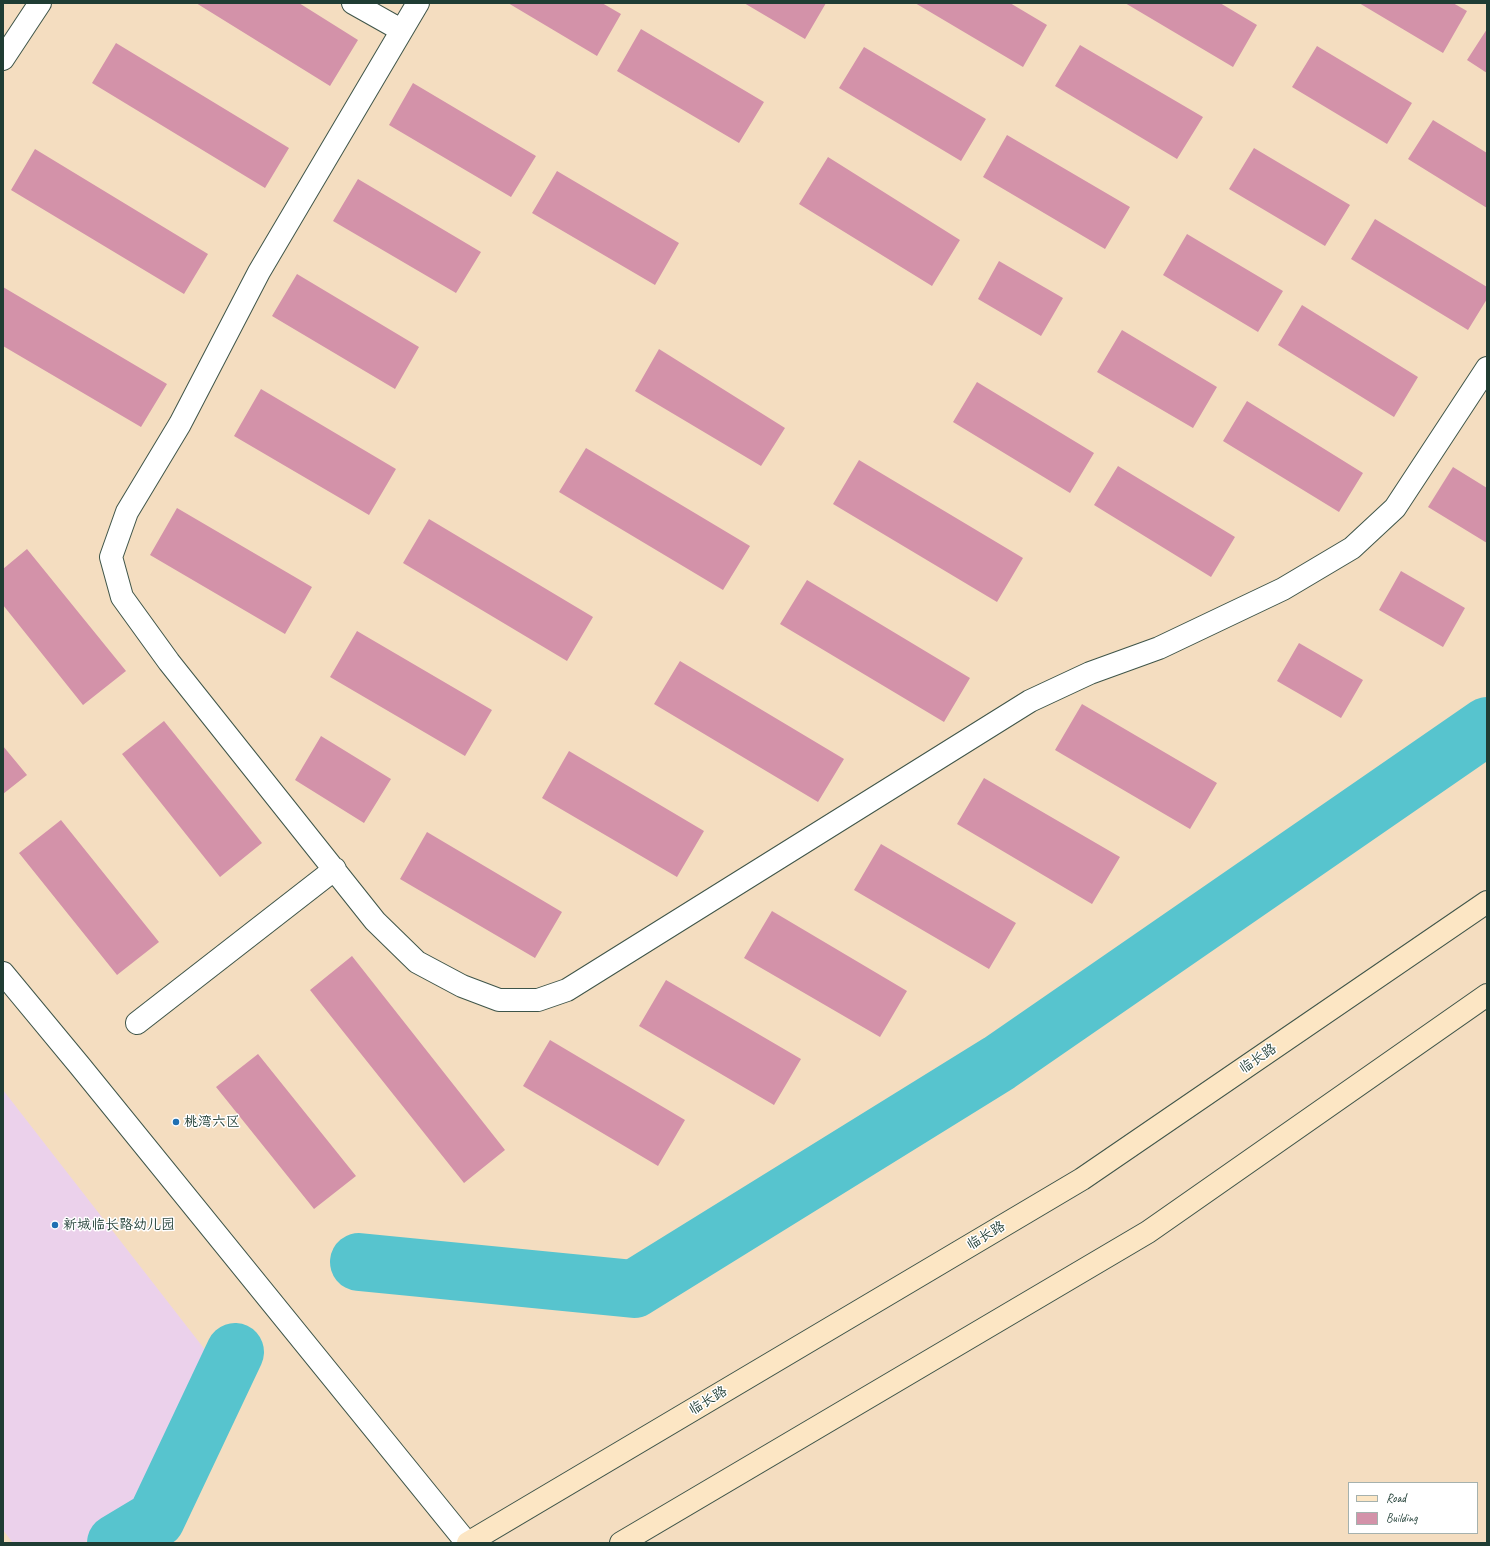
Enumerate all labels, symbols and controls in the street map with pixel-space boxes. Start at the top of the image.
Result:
street label: 临长路 [1236,1040,1280,1078]
place label: 桃湾六区 [184,1114,240,1130]
marker: 桃湾六区 [171,1117,181,1127]
place label: 新城临长路幼儿园 [63,1217,175,1233]
street label: 临长路 [964,1218,1008,1254]
marker: 新城临长路幼儿园 [50,1220,60,1230]
street label: 临长路 [686,1383,730,1419]
legend [1348,1482,1478,1534]
text: Road [1386,1490,1406,1506]
text: Building [1386,1510,1418,1526]

